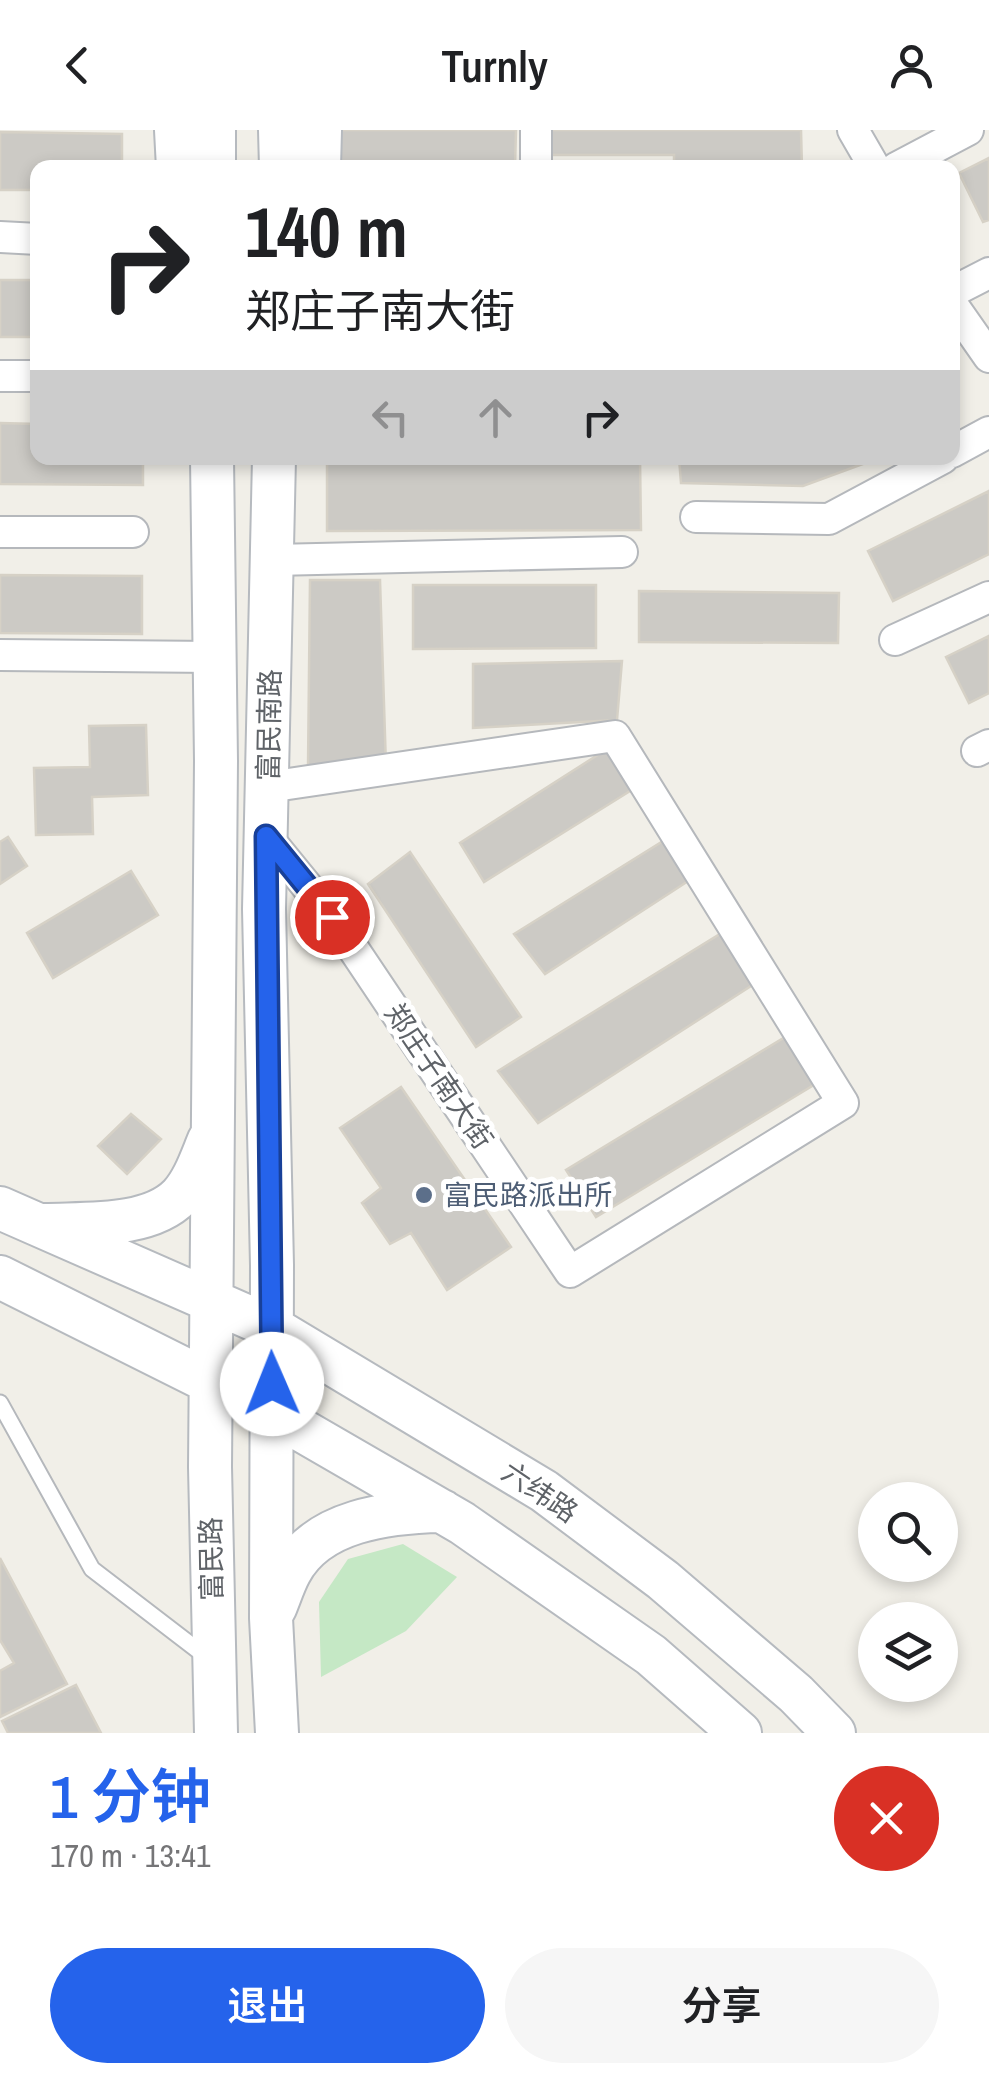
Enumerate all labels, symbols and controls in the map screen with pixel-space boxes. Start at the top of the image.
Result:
text: Turnly [441,35,548,96]
icon: back [50,38,105,93]
icon: person [884,38,939,93]
text: 140 m [245,185,408,279]
icon: right [80,200,210,330]
text: 郑庄子南大街 [245,280,515,341]
icon: left [363,390,418,445]
icon: ahead [468,390,523,445]
icon: right [573,390,628,445]
street label: 富民南路 [249,669,289,781]
pin [290,875,375,960]
icon: arrive [305,890,360,945]
street label: 郑庄子南大街 [376,996,502,1156]
place label: 富民路派出所 [444,1176,612,1214]
marker: 富民路派出所 [413,1184,435,1206]
position arrow [220,1332,324,1436]
street label: 六纬路 [495,1453,585,1531]
map controls [858,1482,958,1702]
button: search [858,1482,958,1582]
street label: 富民路 [191,1517,231,1601]
button: layers [858,1602,958,1702]
text: 1 分钟 [50,1756,211,1837]
button: close [834,1766,939,1871]
text: 170 m · 13:41 [50,1834,210,1877]
button: 退出 [50,1948,485,2063]
button: 分享 [505,1948,939,2063]

